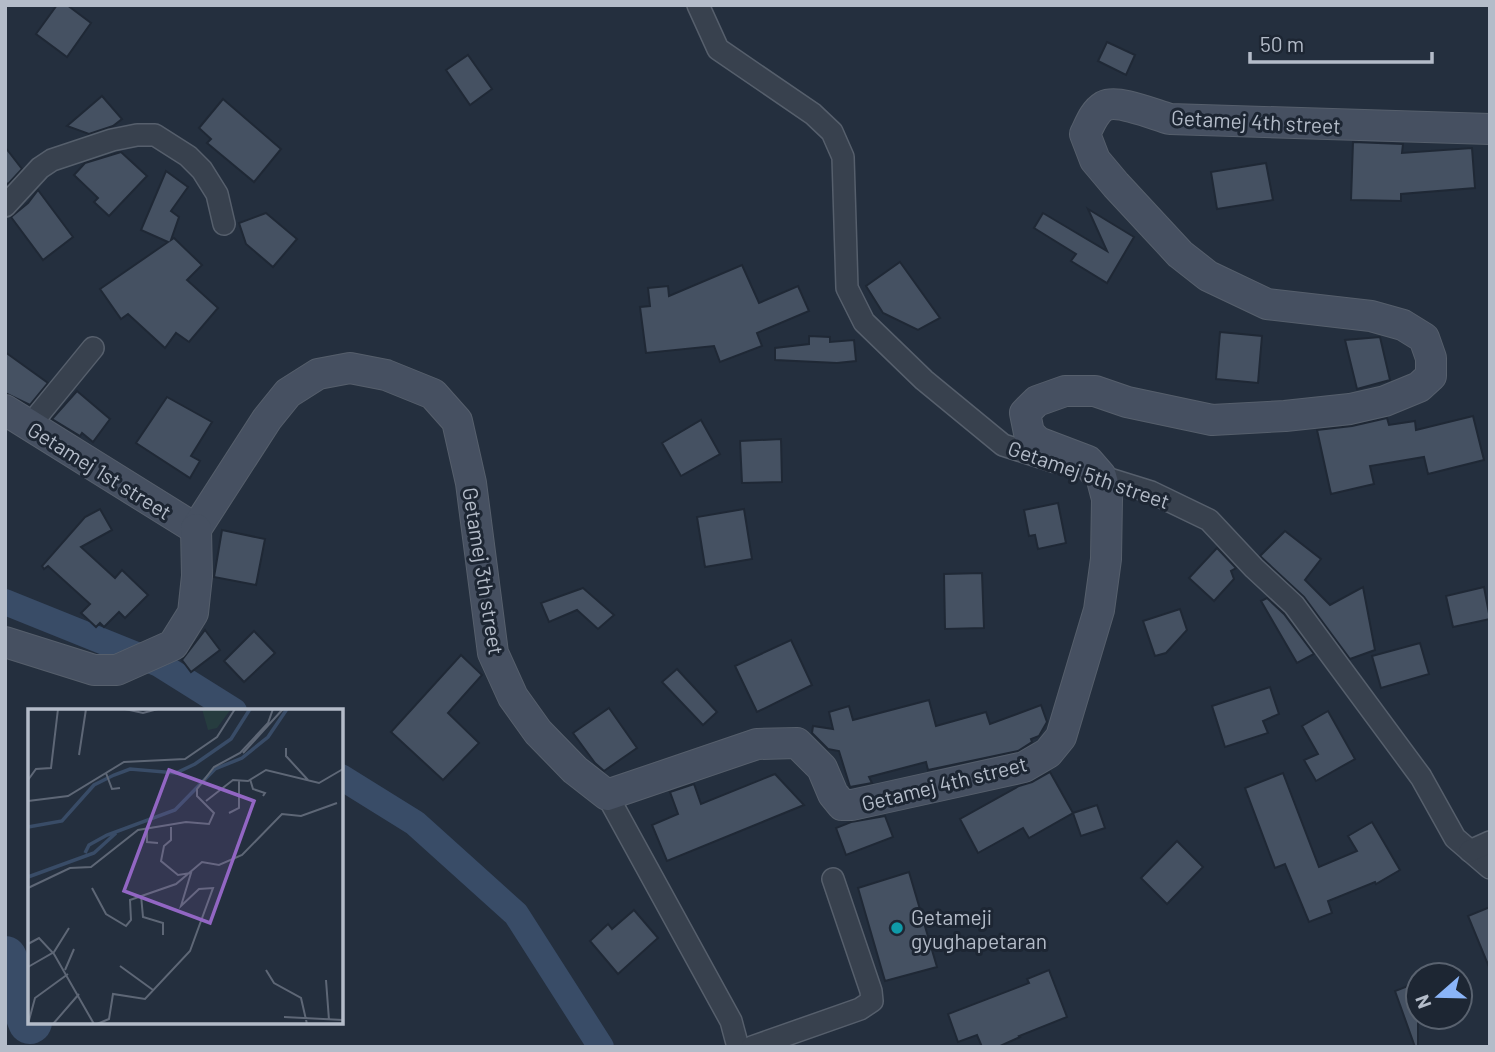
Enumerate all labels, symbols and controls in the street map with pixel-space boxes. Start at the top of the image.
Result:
scale bar [1250,21,1432,65]
text: 50 m [1260,31,1304,56]
street label: Getamej 4th street [1171,104,1341,138]
street label: Getamej 1st street [24,416,176,524]
street label: Getamej 5th street [1005,435,1173,513]
street label: Getamej 3th street [458,486,510,656]
inset map [28,709,343,1024]
street label: Getamej 4th street [859,750,1029,816]
place label: Getameji gyughapetaran [911,904,1047,953]
marker: Getameji gyughapetaran [889,920,905,936]
north arrow [1404,961,1474,1031]
text: N [1410,992,1436,1012]

